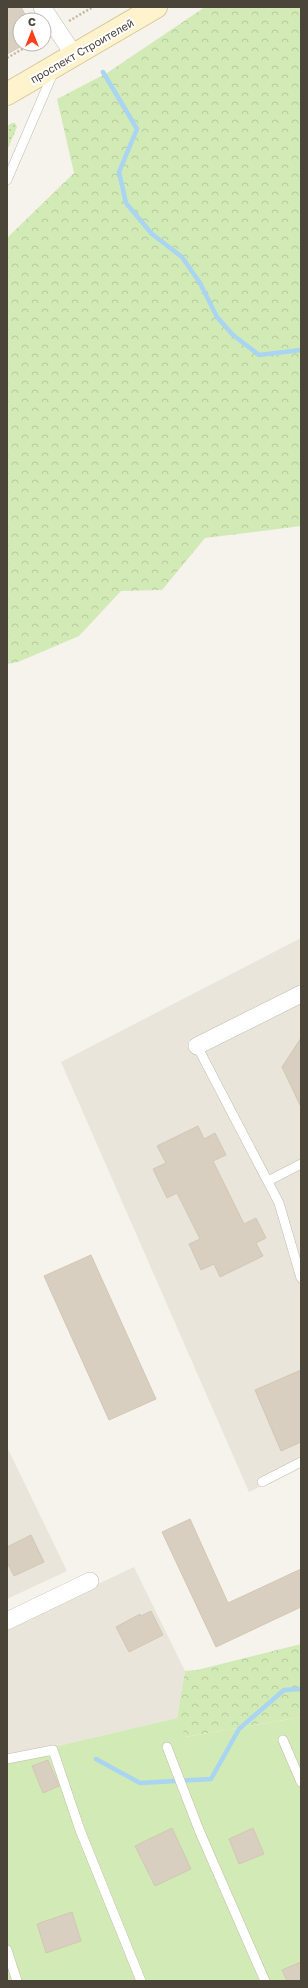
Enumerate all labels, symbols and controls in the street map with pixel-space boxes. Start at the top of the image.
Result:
north arrow [12,12,52,52]
street label: проспект Строителей [28,16,136,86]

